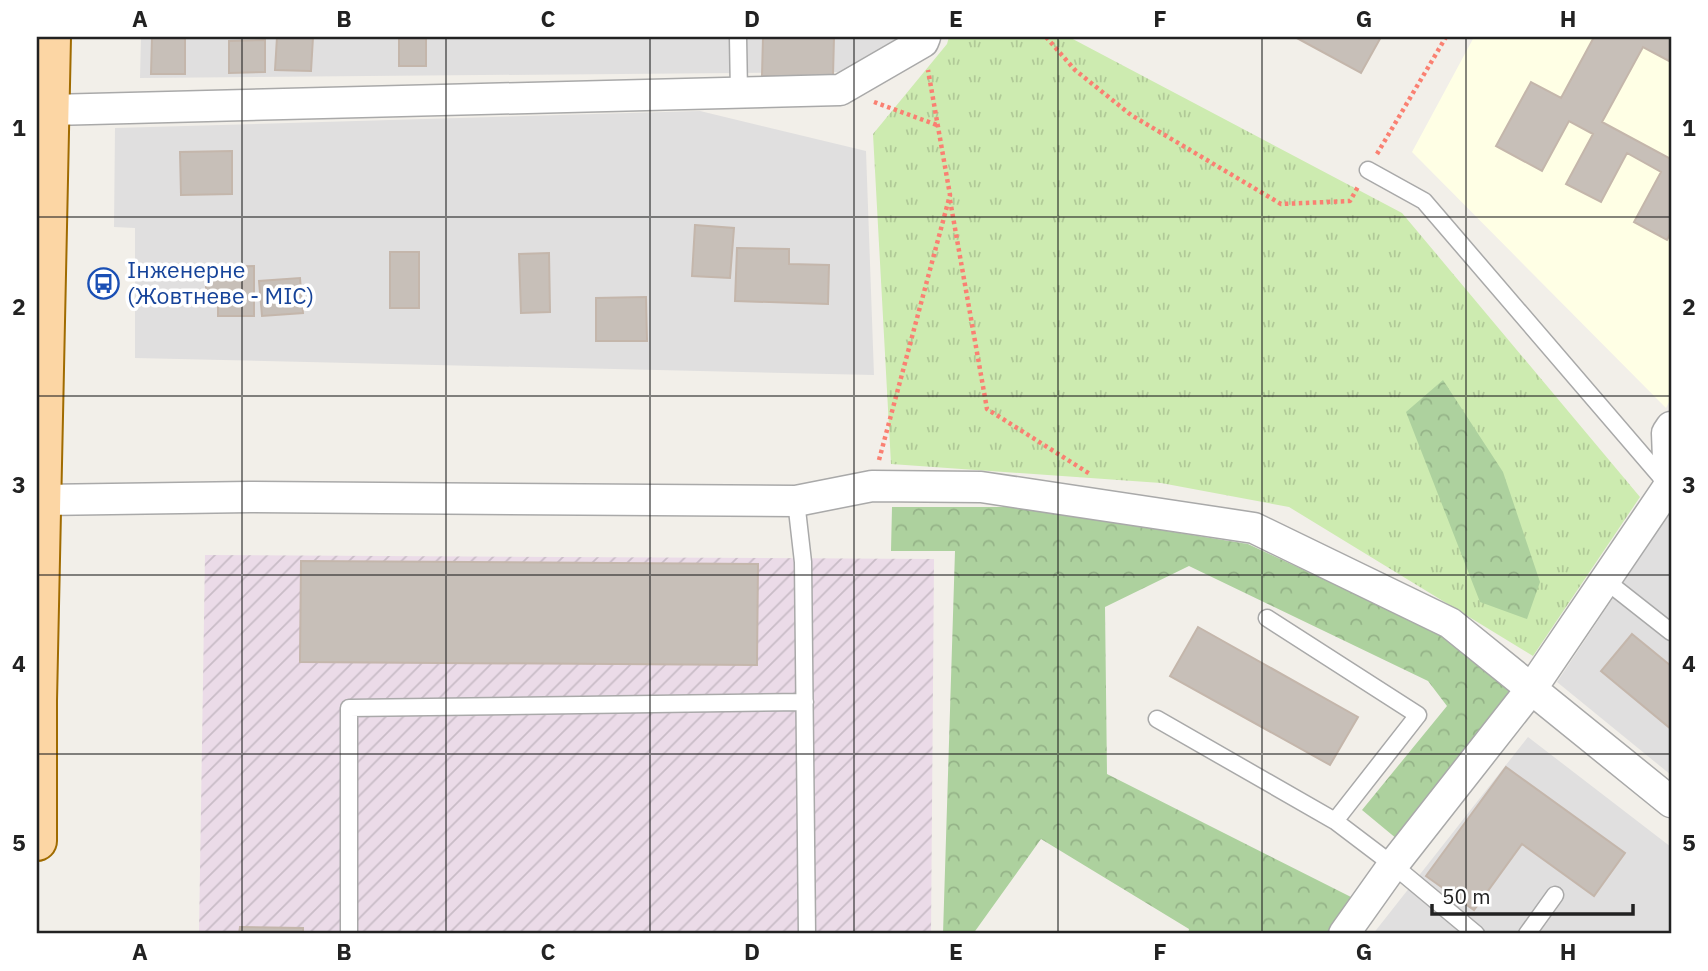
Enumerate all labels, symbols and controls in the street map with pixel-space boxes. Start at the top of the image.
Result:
text: A [132,3,148,33]
text: B [336,3,352,33]
text: C [541,3,556,33]
text: D [744,3,760,33]
text: E [949,3,963,33]
text: F [1153,3,1167,33]
text: G [1356,3,1372,33]
text: H [1560,3,1576,33]
text: 1 [12,112,26,142]
text: 1 [1682,112,1696,142]
place label: Інженерне (Жовтневе - МІС) [127,254,314,310]
bus stop icon: Інженерне (Жовтневе - МІС) [87,266,121,300]
text: 2 [12,291,26,321]
text: 2 [1682,291,1696,321]
text: 3 [12,469,26,499]
text: 3 [1682,469,1696,499]
text: 4 [12,648,26,678]
text: 4 [1682,648,1696,678]
text: 5 [12,827,26,857]
text: 5 [1682,827,1696,857]
scale bar [1432,873,1633,917]
text: 50 m [1442,882,1491,910]
text: A [132,936,148,966]
text: B [336,936,352,966]
text: C [541,936,556,966]
text: D [744,936,760,966]
text: E [949,936,963,966]
text: F [1153,936,1167,966]
text: G [1356,936,1372,966]
text: H [1560,936,1576,966]

